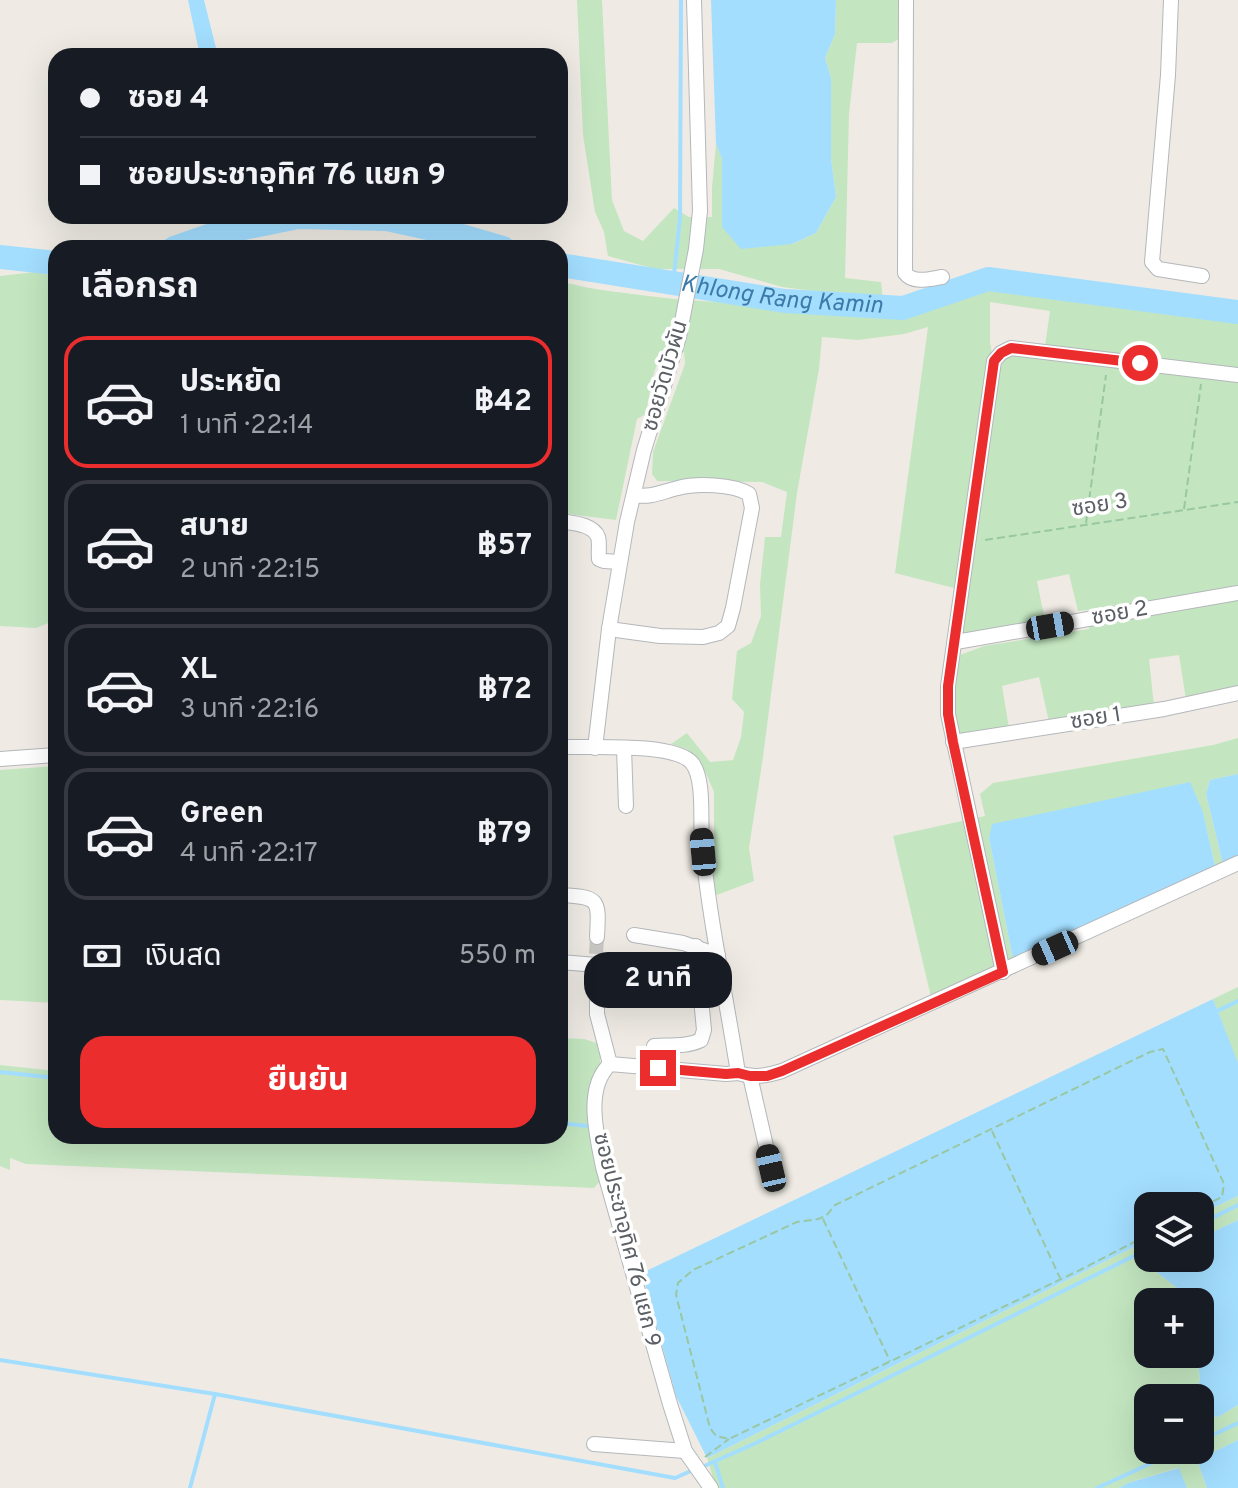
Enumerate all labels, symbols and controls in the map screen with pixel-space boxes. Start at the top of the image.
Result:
text: ซอย 4 [128,81,209,118]
text: ซอยประชาอุทิศ 76 แยก 9 [128,158,446,195]
text: เลือกรถ [80,265,199,311]
water label: Khlong Rang Kamin [678,270,884,322]
street label: ซอยวัดบัวผัน [637,317,695,435]
route start [1122,345,1158,381]
text: ประหยัด [180,365,282,402]
icon: car [84,366,156,438]
text: ฿42 [474,384,532,421]
text: 1 นาที · 22:14 [180,410,313,443]
street label: ซอย 3 [1070,488,1130,524]
text: สบาย [180,509,249,546]
icon: car [84,510,156,582]
text: ฿57 [477,528,532,565]
text: 2 นาที · 22:15 [180,554,320,587]
street label: ซอย 2 [1090,596,1150,632]
car [1024,610,1076,642]
text: XL [180,652,217,689]
icon: car [84,654,156,726]
text: ฿72 [477,672,532,709]
text: 3 นาที · 22:16 [180,694,319,727]
street label: ซอย 1 [1069,702,1123,736]
text: Green [180,796,264,833]
icon: car [84,798,156,870]
text: ฿79 [477,816,532,853]
car [689,827,717,877]
text: 4 นาที · 22:17 [180,838,318,871]
car [1028,927,1082,969]
icon: cash [80,934,124,978]
text: เงินสด [144,939,222,976]
text: 550 m [459,940,536,973]
callout: 2 นาที [584,952,732,1008]
text: 2 นาที [624,963,692,996]
button: ยืนยัน [80,1036,536,1128]
route end [640,1050,676,1086]
street label: ซอยประชาอุทิศ 76 แยก 9 [586,1130,666,1350]
car [754,1142,788,1194]
map controls [1134,1192,1214,1464]
button: layers [1134,1192,1214,1272]
button: + [1134,1288,1214,1368]
button: − [1134,1384,1214,1464]

